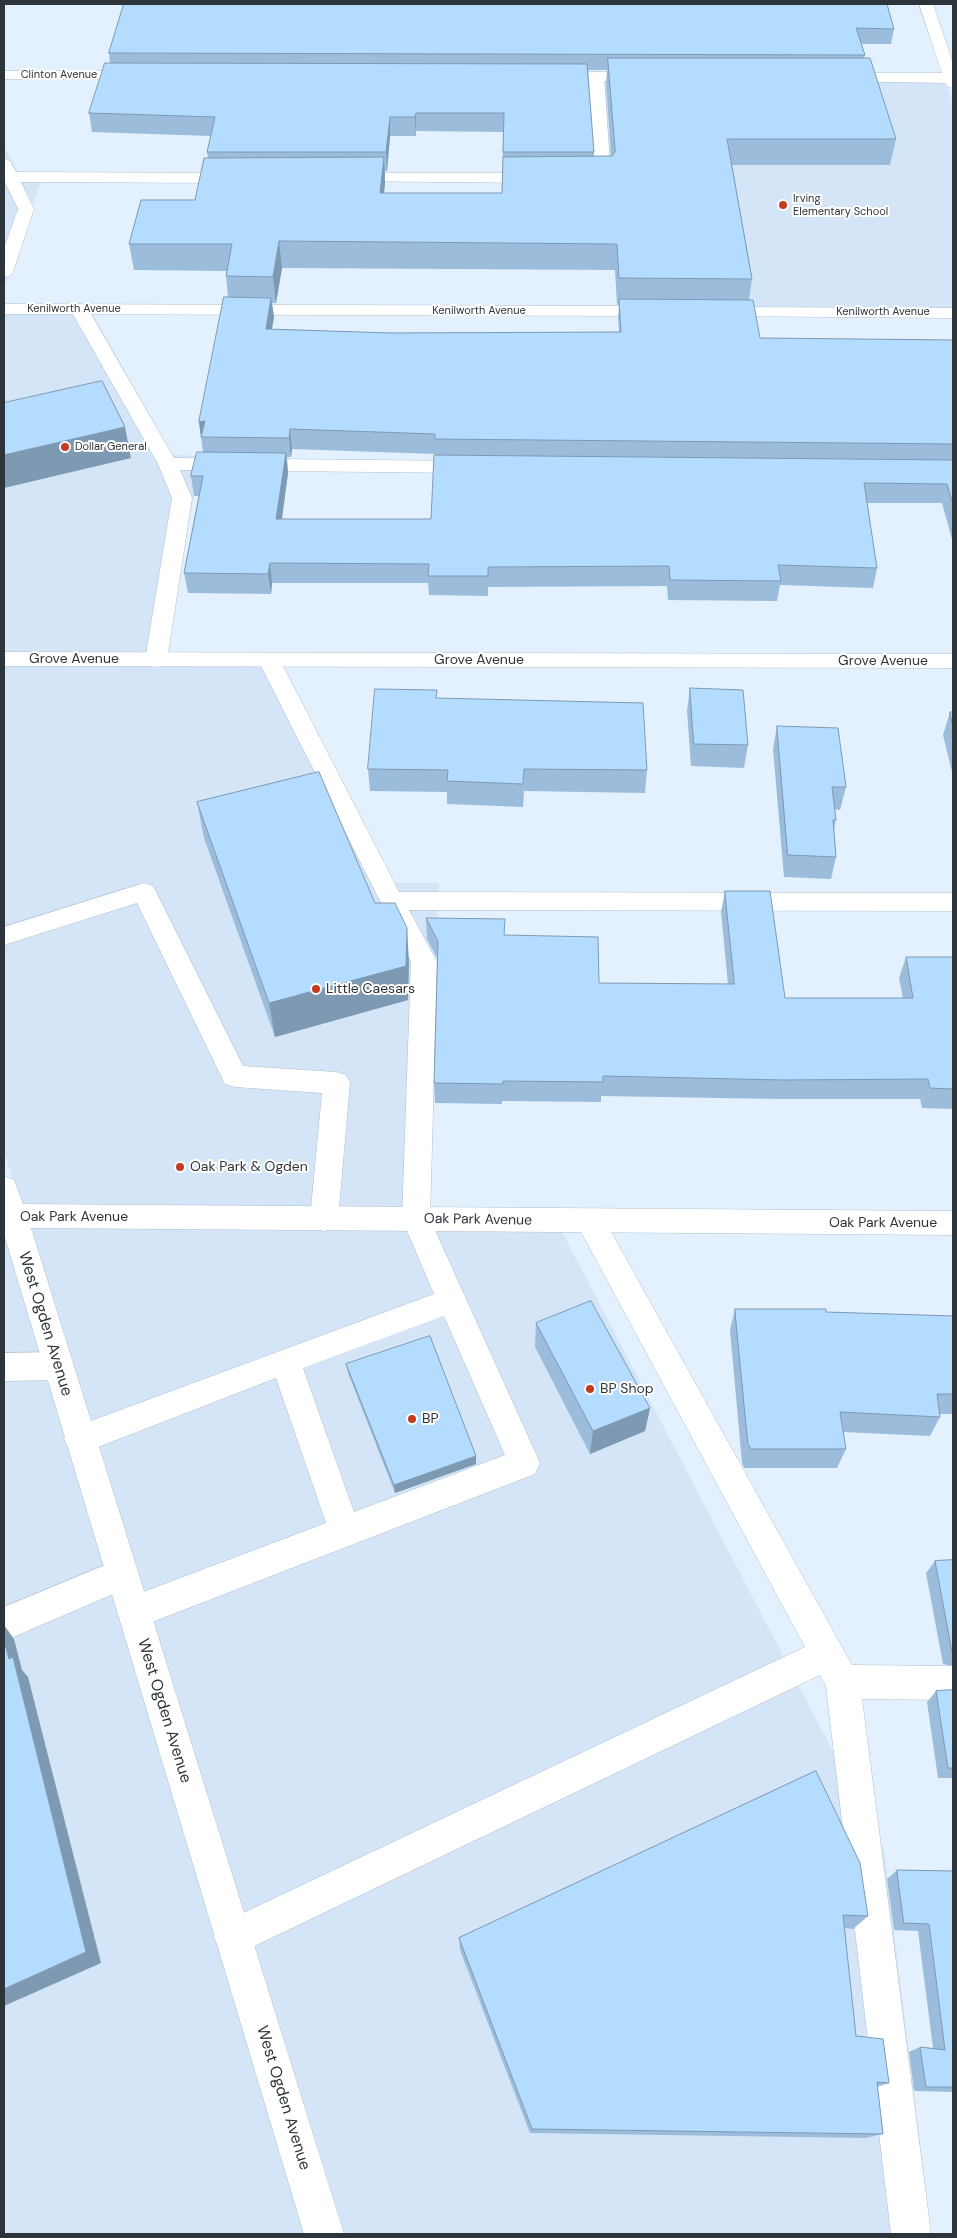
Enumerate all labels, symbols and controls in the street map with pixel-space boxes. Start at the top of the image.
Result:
street label: Clinton Avenue [21,68,97,82]
place label: Irving Elementary School [793,192,888,218]
marker: Irving Elementary School [777,199,789,211]
street label: Kenilworth Avenue [27,302,121,316]
street label: Kenilworth Avenue [432,304,526,318]
street label: Kenilworth Avenue [836,305,930,319]
place label: Dollar General [75,440,147,454]
marker: Dollar General [59,441,71,453]
street label: Grove Avenue [29,651,119,667]
street label: Grove Avenue [434,652,524,668]
street label: Grove Avenue [838,653,928,669]
place label: Little Caesars [326,981,415,997]
marker: Little Caesars [310,983,322,995]
place label: Oak Park & Ogden [190,1159,308,1175]
marker: Oak Park & Ogden [174,1161,186,1173]
street label: Oak Park Avenue [20,1209,128,1225]
street label: Oak Park Avenue [424,1211,532,1229]
street label: Oak Park Avenue [829,1215,937,1231]
street label: West Ogden Avenue [14,1250,76,1398]
place label: BP Shop [600,1381,654,1397]
marker: BP Shop [584,1383,596,1395]
place label: BP [422,1411,439,1427]
marker: BP [406,1413,418,1425]
street label: West Ogden Avenue [133,1637,195,1785]
street label: West Ogden Avenue [252,2024,314,2172]

